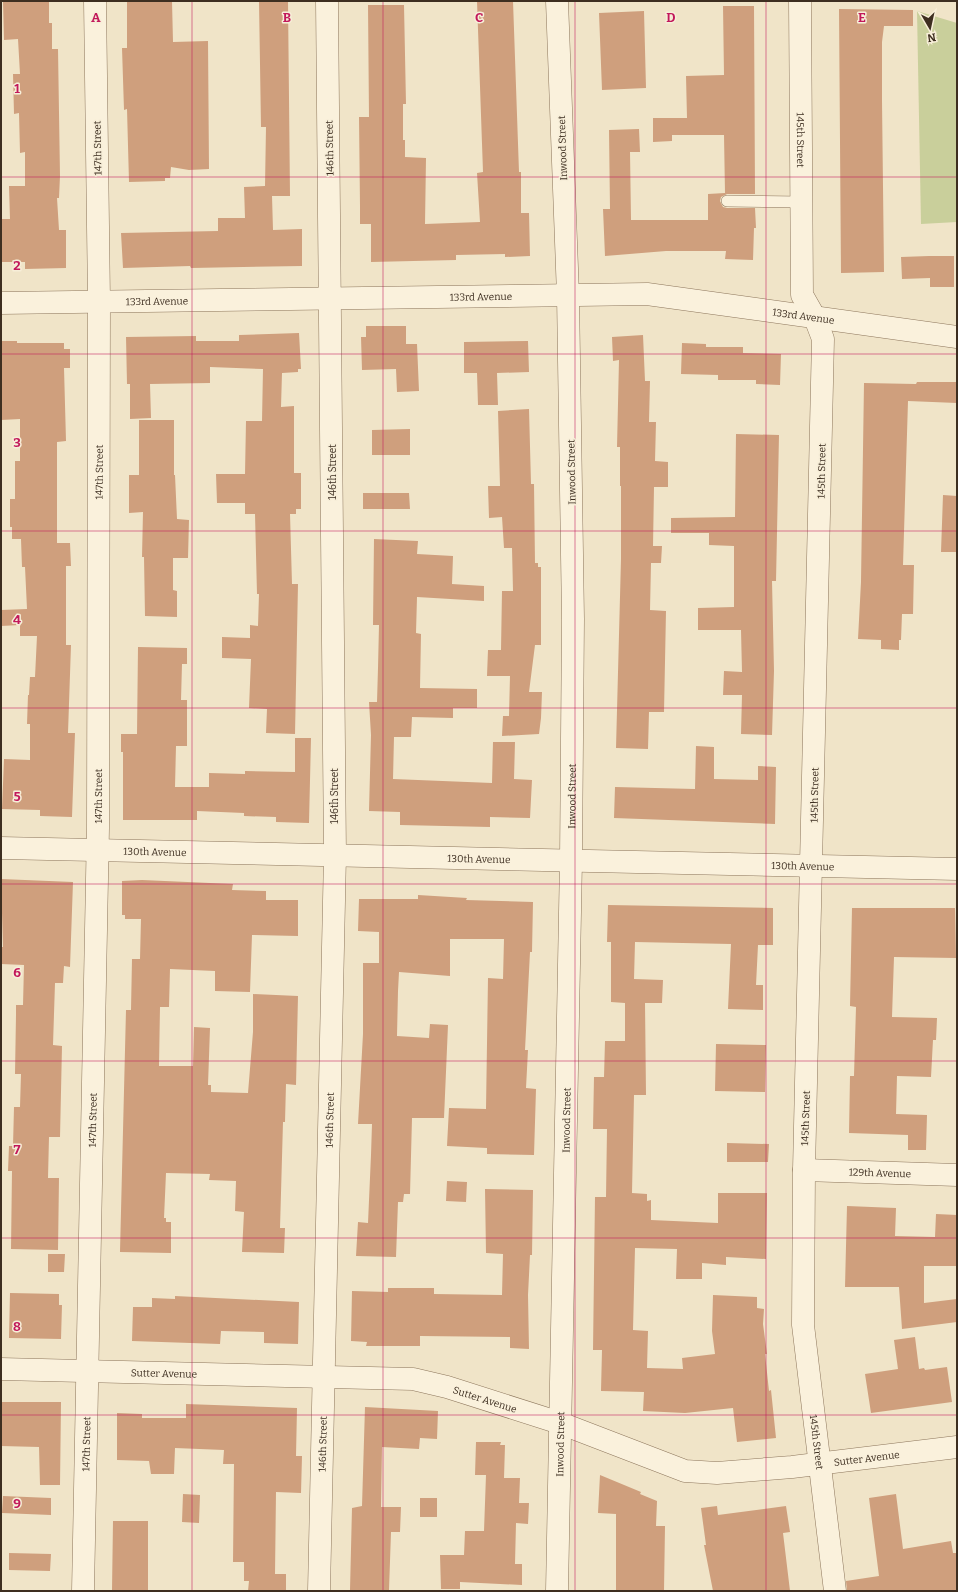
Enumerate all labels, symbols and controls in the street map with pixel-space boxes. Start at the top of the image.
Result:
north arrow [910,8,950,48]
text: A [91,10,101,25]
text: B [283,10,291,25]
text: C [475,10,483,25]
text: D [666,10,676,25]
text: E [858,10,866,25]
text: N [926,30,937,45]
text: 1 [14,81,20,96]
street label: 145th Street [794,112,806,168]
street label: Inwood Street [556,115,570,181]
street label: 147th Street [92,120,104,175]
street label: 146th Street [324,120,336,176]
text: 2 [13,258,21,273]
street label: 133rd Avenue [450,291,512,304]
street label: 133rd Avenue [126,295,188,308]
street label: 133rd Avenue [772,306,835,327]
text: 3 [13,435,21,450]
street label: Inwood Street [565,439,579,505]
street label: 145th Street [816,443,828,499]
street label: 147th Street [94,444,106,500]
street label: 146th Street [327,444,339,500]
text: 4 [13,612,21,627]
street label: Inwood Street [566,763,579,829]
street label: 145th Street [809,767,821,823]
street label: 147th Street [93,768,105,824]
street label: 146th Street [329,768,341,824]
text: 5 [13,789,21,804]
street label: 130th Avenue [123,846,187,859]
street label: 130th Avenue [447,853,511,866]
street label: 130th Avenue [771,860,834,873]
text: 6 [13,965,21,980]
street label: Inwood Street [560,1087,574,1153]
street label: 145th Street [799,1090,813,1146]
street label: 147th Street [87,1092,100,1148]
street label: 146th Street [324,1092,337,1148]
text: 7 [14,1142,21,1157]
street label: 129th Avenue [849,1166,911,1180]
text: 8 [13,1319,21,1334]
street label: Sutter Avenue [131,1367,197,1381]
street label: Sutter Avenue [451,1384,518,1416]
street label: Inwood Street [554,1411,567,1477]
street label: 145th Street [807,1414,825,1471]
street label: 147th Street [80,1416,93,1472]
street label: 146th Street [317,1416,330,1472]
street label: Sutter Avenue [833,1449,900,1469]
text: 9 [13,1496,21,1511]

